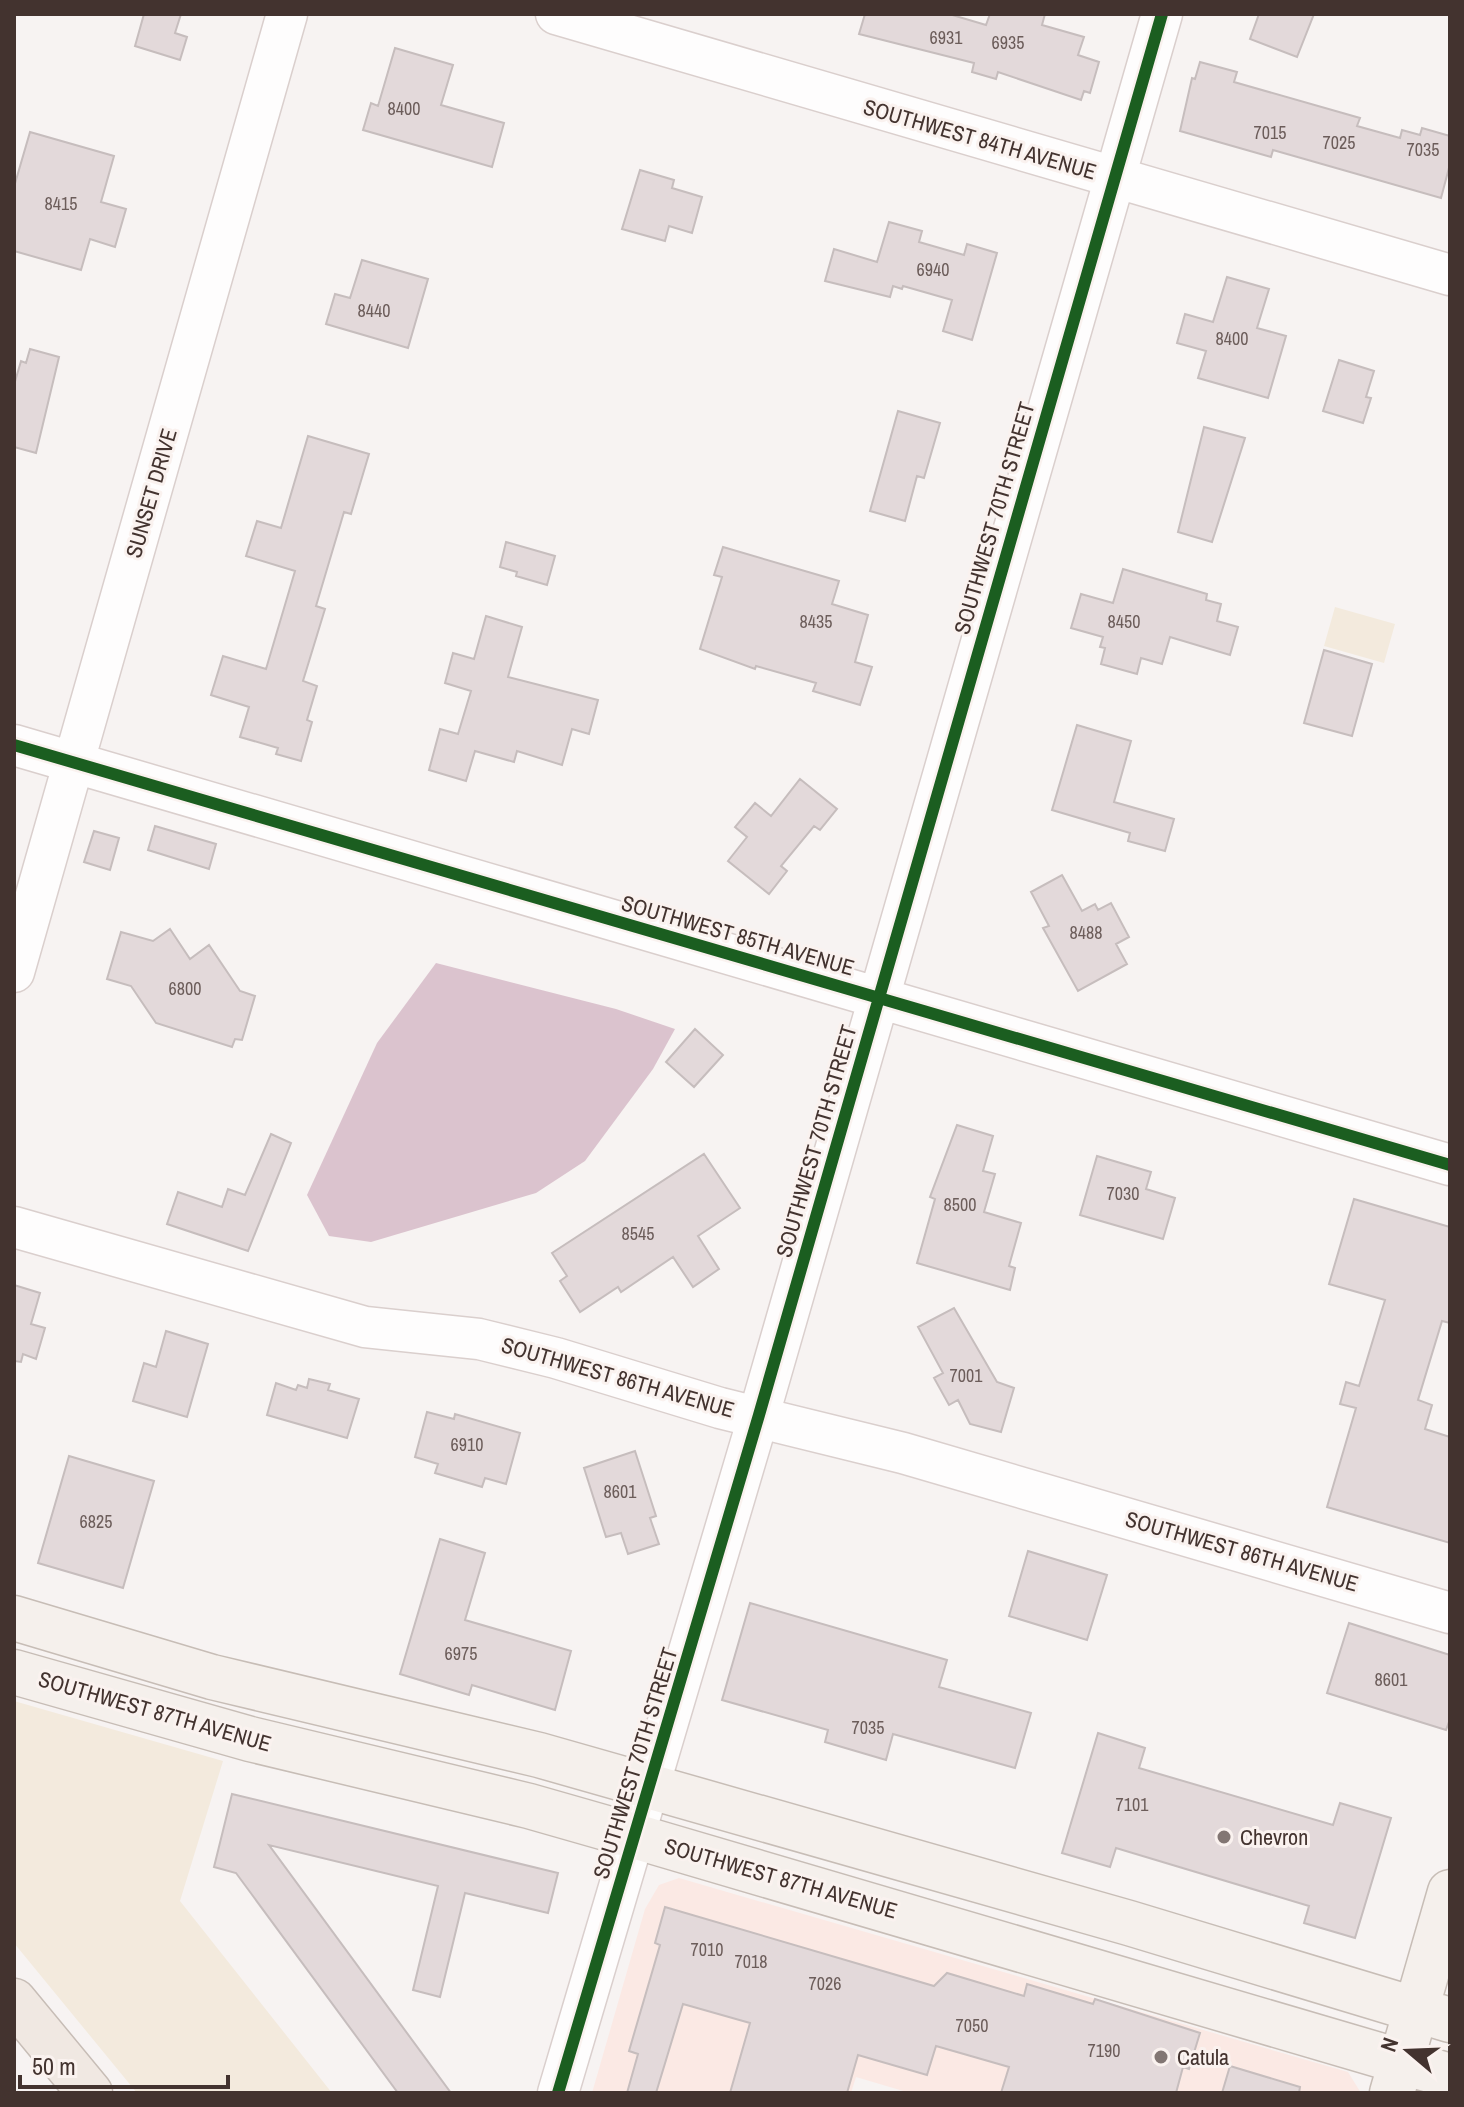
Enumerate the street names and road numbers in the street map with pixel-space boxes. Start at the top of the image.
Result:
street label: SOUTHWEST 84TH AVENUE [860,91,1100,187]
street label: SOUTHWEST 70TH STREET [946,398,1042,638]
street label: SUNSET DRIVE [118,425,184,561]
street label: SOUTHWEST 85TH AVENUE [618,887,858,983]
street label: SOUTHWEST 70TH STREET [768,1021,864,1261]
street label: SOUTHWEST 86TH AVENUE [498,1329,738,1425]
street label: SOUTHWEST 86TH AVENUE [1122,1503,1362,1599]
street label: SOUTHWEST 70TH STREET [586,1644,684,1882]
street label: SOUTHWEST 87TH AVENUE [35,1663,275,1759]
street label: SOUTHWEST 87TH AVENUE [661,1830,901,1926]

